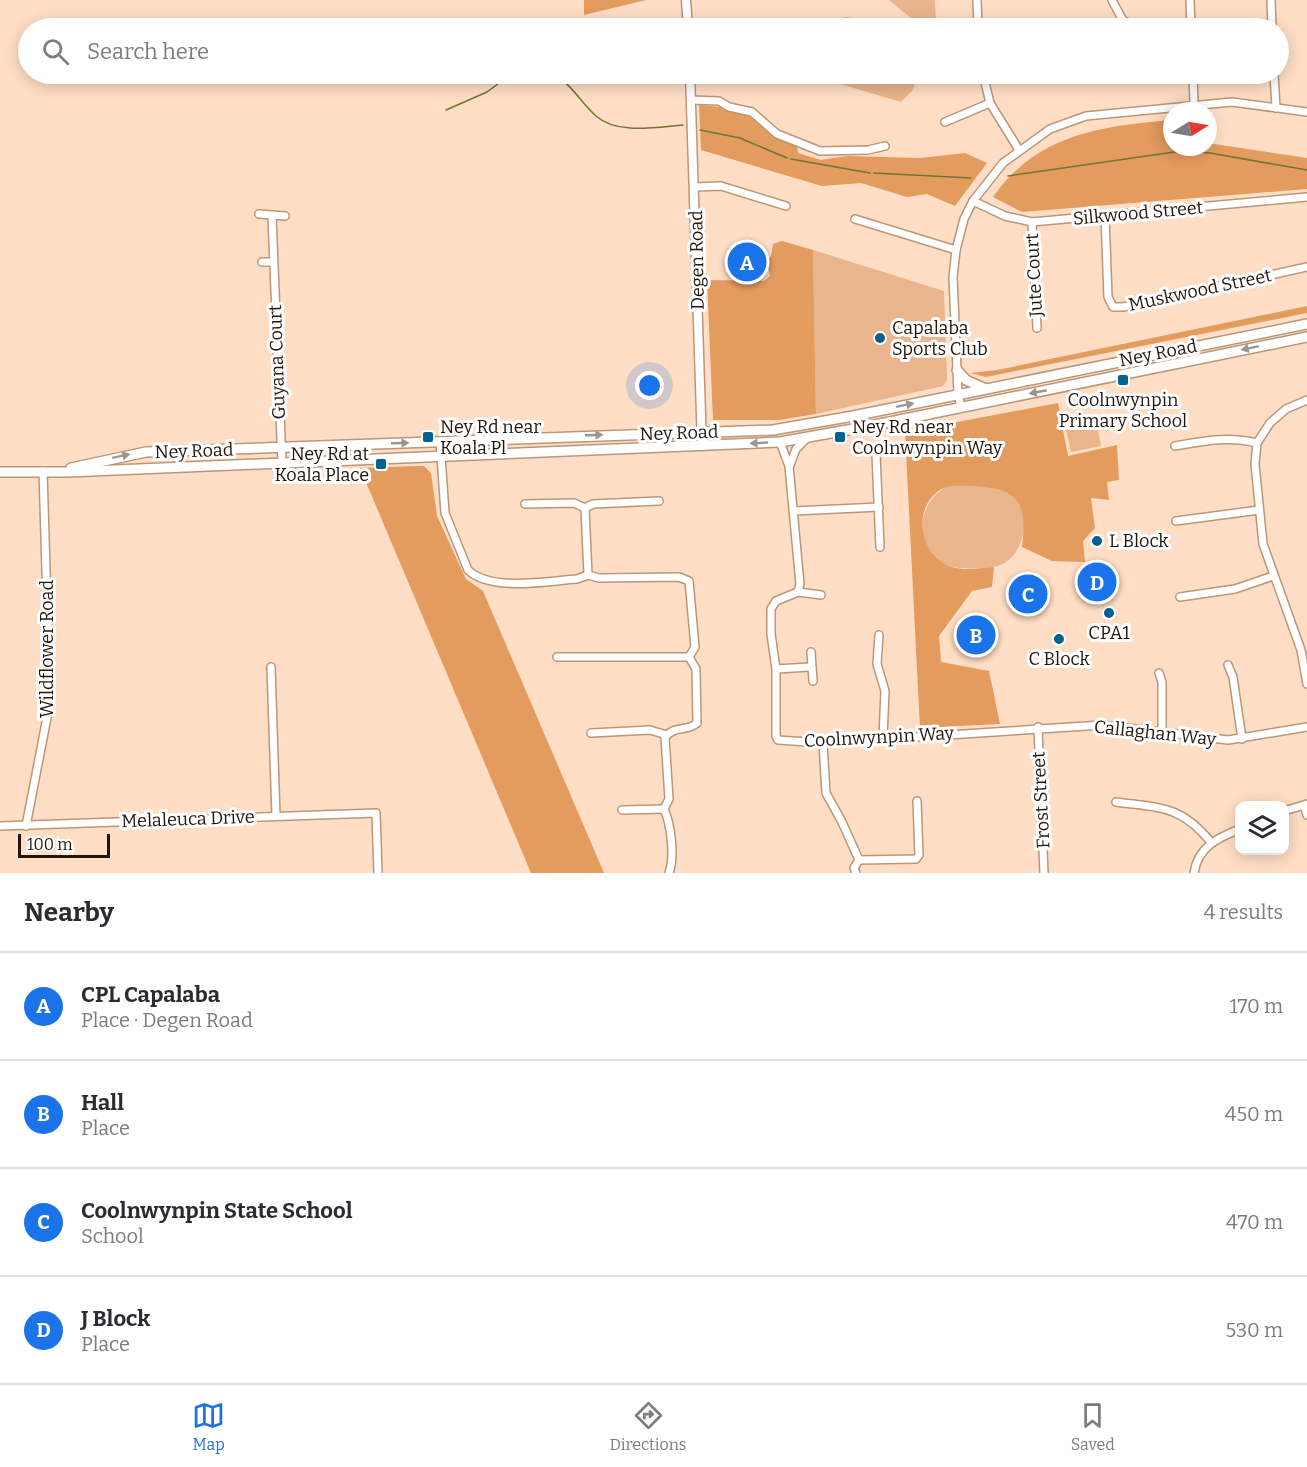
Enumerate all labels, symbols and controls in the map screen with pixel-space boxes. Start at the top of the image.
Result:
search box [18,18,1289,84]
icon: search [39,35,72,68]
text: Search here [87,38,209,65]
north arrow [1163,102,1217,156]
street label: Silkwood Street [1072,196,1204,230]
street label: Degen Road [685,210,709,310]
street label: Jute Court [1021,232,1047,318]
pin: A [728,240,766,284]
street label: Muskwood Street [1126,264,1274,316]
street label: Guyana Court [264,304,290,420]
place label: Capalaba Sports Club [892,317,988,360]
marker: Capalaba Sports Club [873,331,887,345]
street label: Ney Road [1117,335,1199,371]
one-way arrow [1240,344,1259,354]
your location [635,371,664,400]
marker: Coolnwynpin Primary School [1116,373,1130,387]
one-way arrow [1028,388,1047,397]
place label: Coolnwynpin Primary School [1059,389,1187,432]
one-way arrow [895,400,914,410]
place label: Ney Rd near Koala Pl [440,416,541,459]
place label: Ney Rd near Coolnwynpin Way [852,416,1003,459]
street label: Ney Road [639,421,719,445]
marker: Ney Rd near Koala Pl [421,430,435,444]
marker: Ney Rd near Coolnwynpin Way [833,430,847,444]
one-way arrow [585,431,604,440]
one-way arrow [749,438,768,447]
street label: Ney Road [154,439,234,463]
one-way arrow [390,439,409,448]
place label: Ney Rd at Koala Place [274,443,369,486]
one-way arrow [112,451,131,460]
marker: Ney Rd at Koala Place [374,457,388,471]
place label: L Block [1109,530,1169,552]
marker: L Block [1090,534,1104,548]
pin: D [1078,560,1116,604]
pin: C [1008,572,1048,616]
street label: Wildflower Road [36,580,58,718]
marker: CPA1 [1102,606,1116,620]
pin: B [956,612,996,658]
place label: CPA1 [1088,622,1130,644]
marker: C Block [1052,632,1066,646]
place label: C Block [1028,648,1090,670]
street label: Callaghan Way [1093,716,1218,750]
street label: Coolnwynpin Way [803,722,955,752]
street label: Frost Street [1027,750,1055,849]
map controls [1235,801,1289,855]
button: layers [1235,801,1289,855]
street label: Melaleuca Drive [121,806,255,832]
scale bar [18,831,110,858]
text: 100 m [27,835,72,854]
text: Nearby [24,897,114,928]
text: 4 results [1204,900,1283,924]
text: CPL Capalaba [81,981,220,1008]
text: A [36,994,51,1018]
text: 170 m [1230,994,1283,1018]
text: Place · Degen Road [81,1008,253,1032]
text: Hall [81,1089,124,1116]
text: B [37,1102,50,1126]
text: 450 m [1225,1102,1283,1126]
text: Place [81,1116,130,1140]
text: Coolnwynpin State School [81,1197,353,1224]
text: C [37,1210,50,1234]
text: 470 m [1226,1210,1283,1234]
text: School [81,1224,144,1248]
text: J Block [81,1305,150,1332]
text: D [36,1318,51,1342]
text: 530 m [1225,1318,1283,1342]
text: Place [81,1332,130,1356]
tab: Map [192,1399,225,1454]
tab: Directions [610,1399,687,1454]
tab: Saved [1071,1399,1115,1454]

